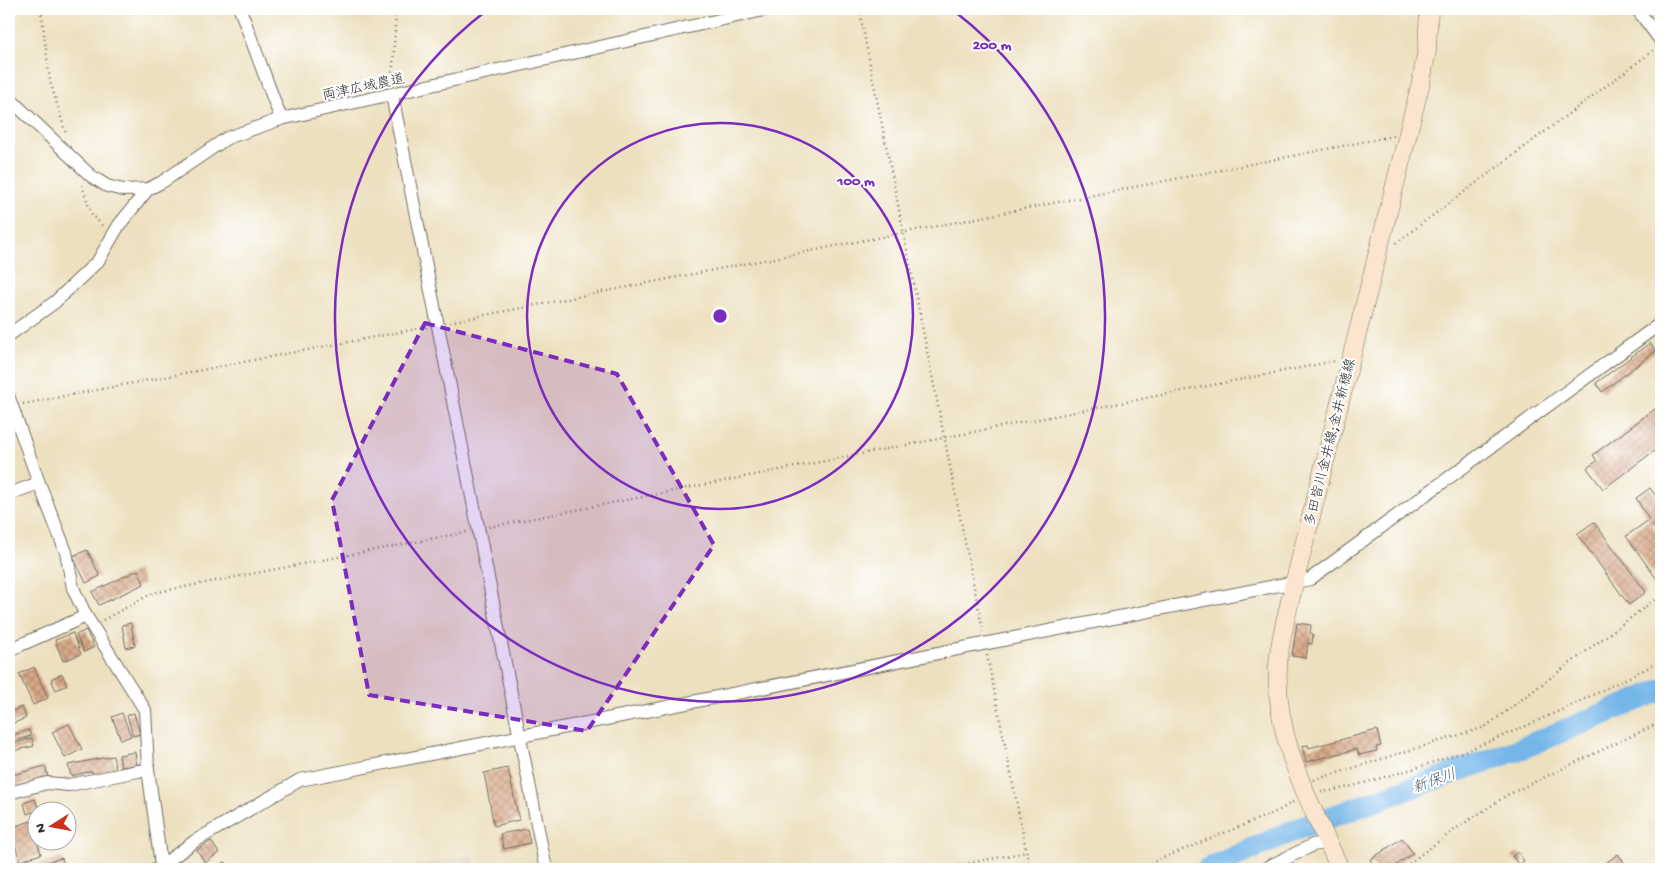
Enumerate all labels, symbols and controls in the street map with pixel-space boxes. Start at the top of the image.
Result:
text: 200 m [973,37,1012,55]
street label: 両津広域農道 [321,71,406,105]
text: 100 m [836,173,875,191]
centre of rings [711,307,729,325]
street label: 多田皆川金井線;金井新穂線 [1302,357,1361,528]
water label: 新保川 [1410,766,1459,798]
north arrow [28,800,78,850]
text: N [32,822,51,834]

